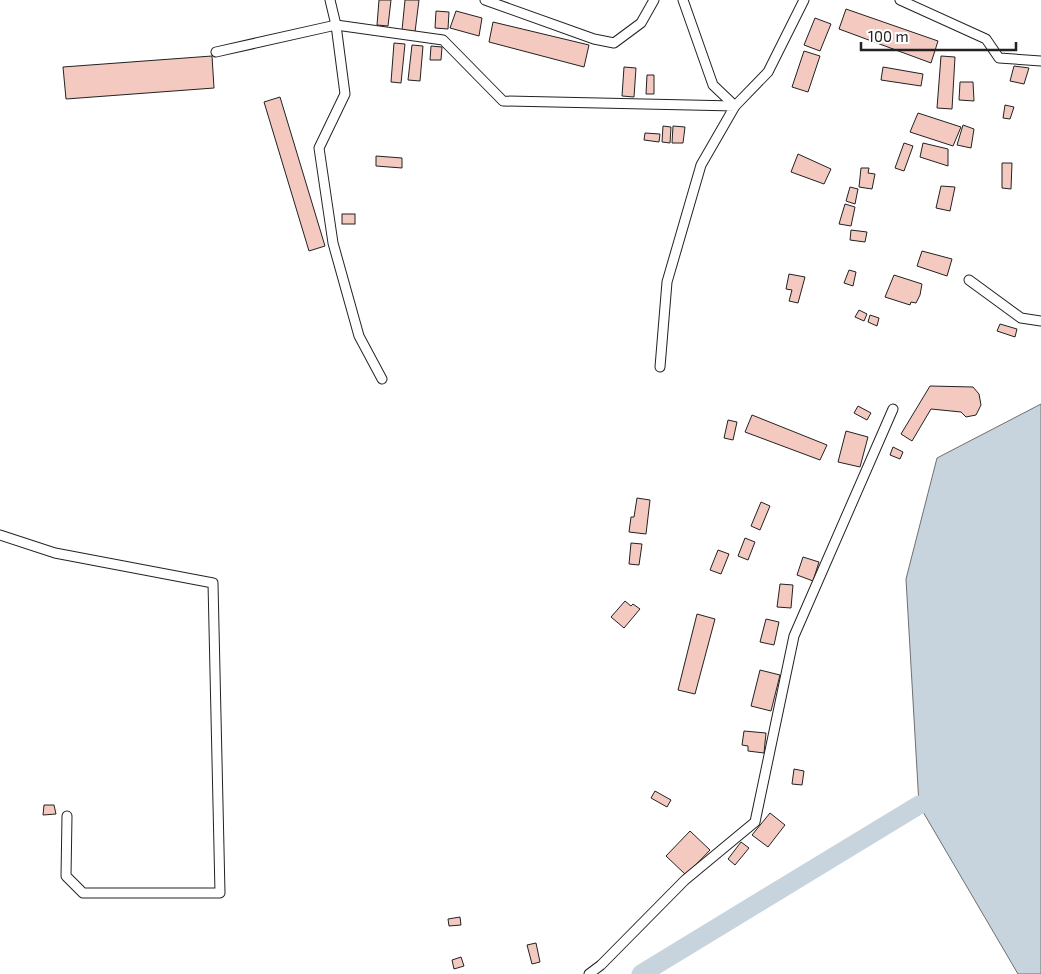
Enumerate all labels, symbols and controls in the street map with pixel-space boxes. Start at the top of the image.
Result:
scale bar [861,20,1016,52]
text: 100 m [868,27,909,45]

